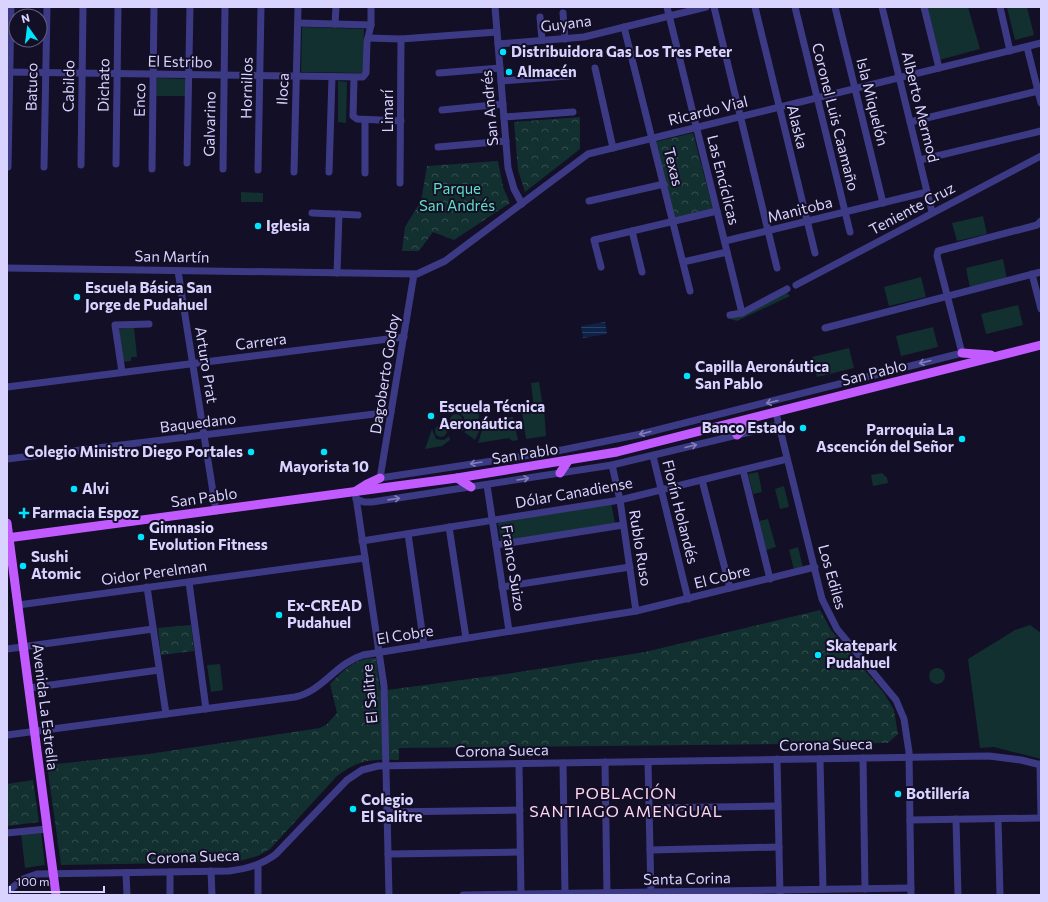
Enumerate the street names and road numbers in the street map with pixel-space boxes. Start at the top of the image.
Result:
street label: Guyana [539,11,592,35]
street label: Coronel Luis Caamaño [809,41,863,193]
street label: Alberto Mermod [898,49,943,164]
street label: El Estribo [147,51,213,71]
street label: Isla Miquelón [853,56,893,148]
street label: Hornillos [236,57,256,119]
street label: Dichato [94,58,112,112]
street label: Cabildo [59,60,77,112]
street label: Batuco [22,63,40,111]
street label: San Andrés [477,69,501,147]
street label: Iloca [272,72,292,106]
street label: Enco [130,83,148,117]
street label: Limarí [378,88,396,133]
street label: Galvarino [199,91,219,157]
street label: Ricardo Vial [666,91,749,129]
street label: Alaska [784,103,812,151]
street label: Las Encíclicas [704,133,744,227]
street label: Texas [661,146,687,188]
street label: Teniente Cruz [866,178,957,238]
street label: Manitoba [765,192,834,226]
street label: San Martín [134,246,210,266]
street label: Dagoberto Godoy [366,312,402,435]
street label: Arturo Prat [192,325,222,405]
street label: Carrera [234,329,288,353]
street label: San Pablo [839,355,908,389]
street label: Baquedano [159,408,237,436]
street label: San Pablo [490,439,559,467]
street label: Florín Holandés [659,458,703,566]
street label: Dólar Canadiense [514,473,634,511]
street label: San Pablo [169,483,238,511]
street label: Rublo Ruso [626,508,656,587]
street label: Franco Suizo [498,523,530,612]
street label: Los Ediles [815,542,851,612]
street label: Oidor Perelman [100,556,208,588]
street label: El Cobre [692,560,752,592]
street label: El Cobre [375,621,435,647]
street label: Avenida La Estrella [29,643,63,771]
street label: El Salitre [357,663,381,725]
street label: Corona Sueca [779,734,873,754]
street label: Corona Sueca [455,740,549,760]
street label: Corona Sueca [146,845,240,867]
street label: Santa Corina [643,868,731,888]

